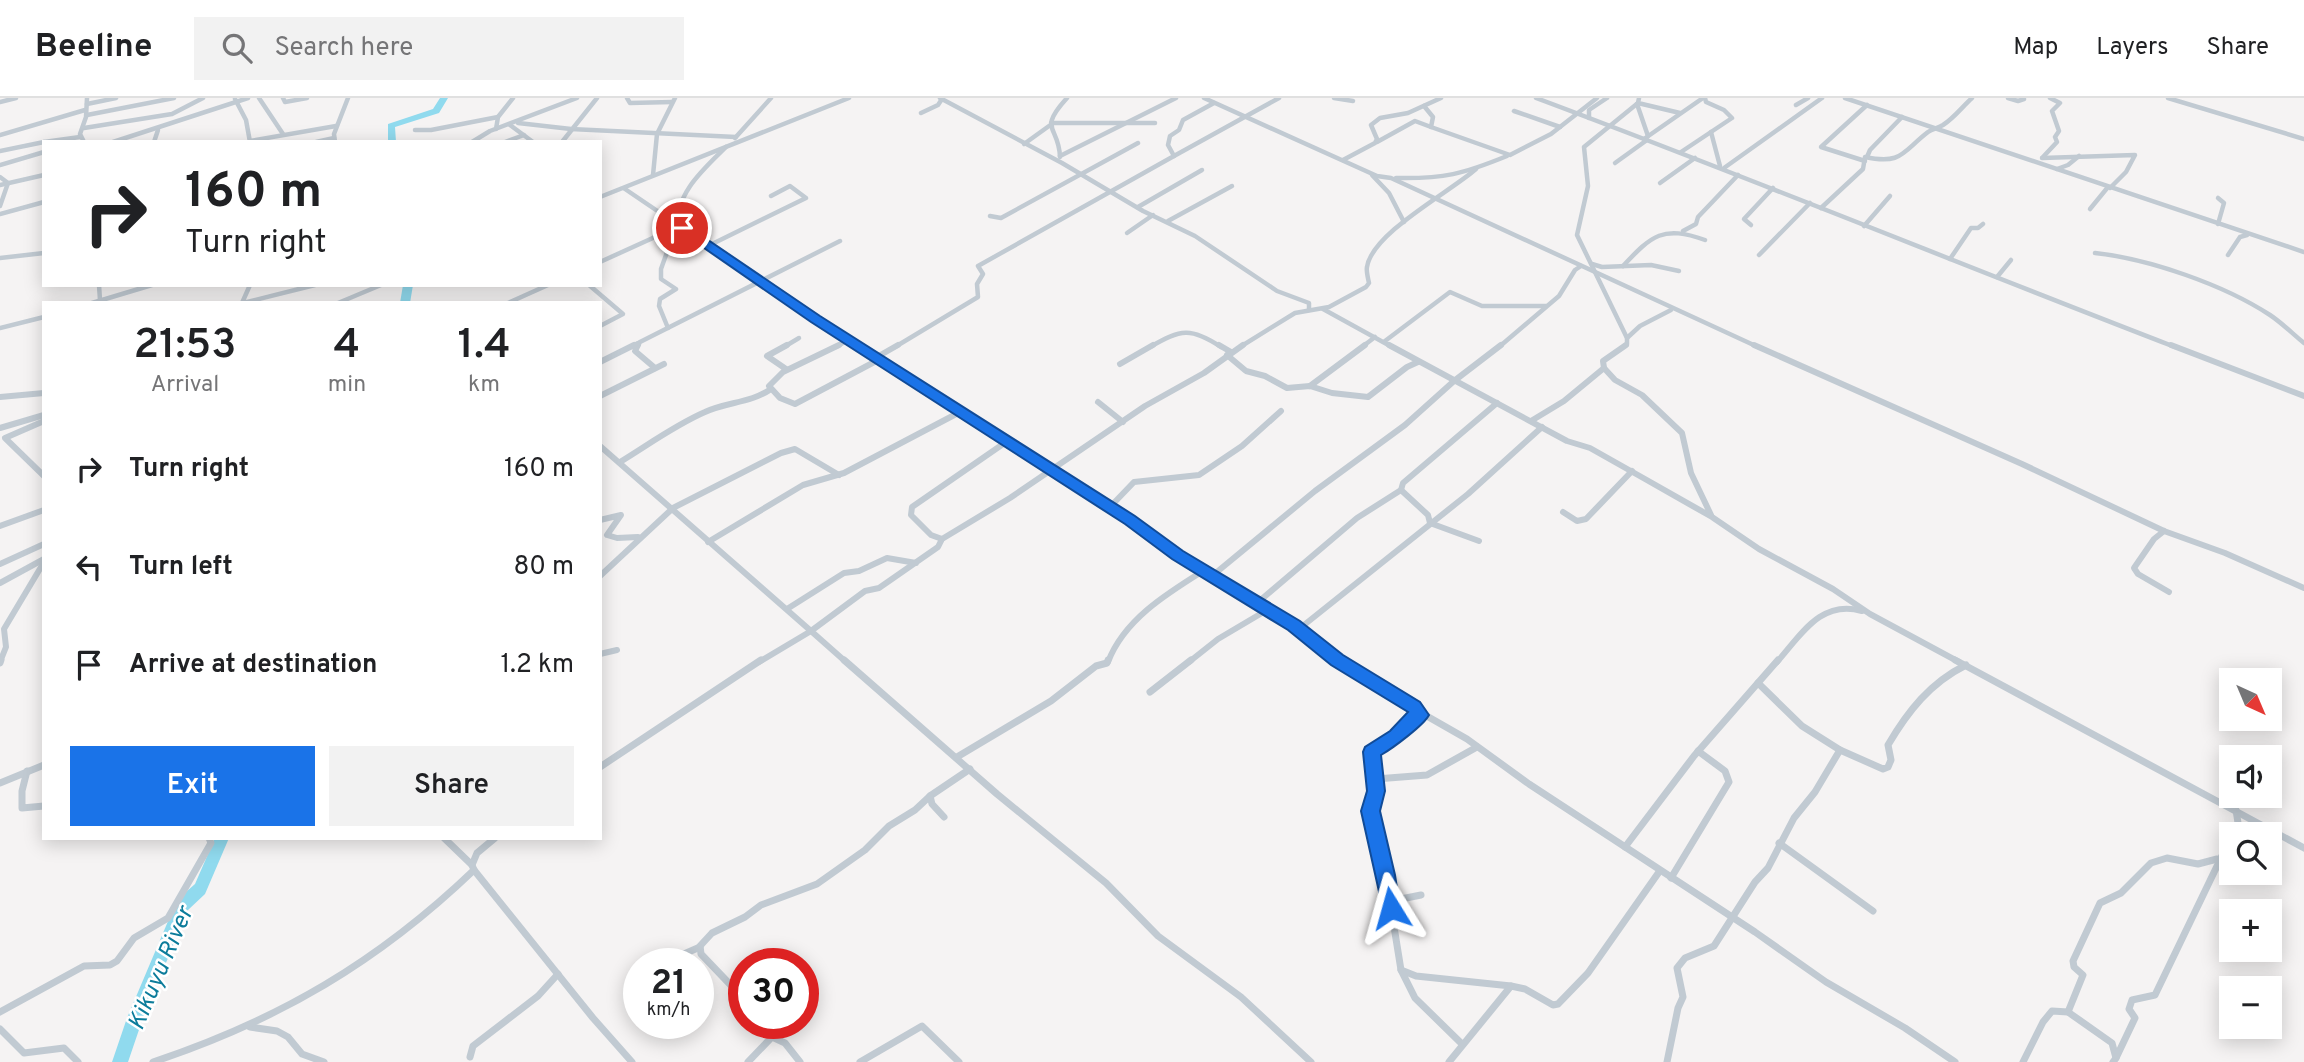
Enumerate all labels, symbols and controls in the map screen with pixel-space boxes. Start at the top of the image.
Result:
search box [194,17,684,80]
text: Beeline [35,27,152,69]
icon: search [218,29,256,67]
text: Search here [274,32,413,65]
text: Map [2013,33,2058,63]
text: Layers [2096,33,2168,63]
text: Share [2206,33,2269,63]
text: 160 m [185,163,322,225]
icon: right [70,168,161,259]
pin [652,198,712,258]
icon: arrive [663,209,701,247]
text: Turn right [185,224,327,264]
text: 21:53 [133,320,236,373]
text: 4 [334,320,360,373]
text: 1.4 [457,320,511,373]
text: Arrival [151,371,219,400]
text: min [328,371,366,400]
text: km [468,371,500,400]
icon: right [70,450,108,488]
text: Turn right [129,453,249,486]
text: 160 m [504,453,574,486]
icon: left [70,548,108,586]
text: Turn left [129,551,233,584]
text: 80 m [514,551,574,584]
icon: arrive [70,646,108,684]
text: Arrive at destination [129,649,377,682]
text: 1.2 km [501,649,574,682]
north arrow [2219,668,2282,732]
map controls [2219,668,2282,1039]
button: sound [2219,745,2282,808]
button: Exit [70,746,315,826]
button: Share [329,746,574,826]
button: search [2219,822,2282,885]
position arrow [1354,871,1428,945]
button: + [2219,899,2282,962]
water label: Kikuyu River [122,901,202,1035]
speed limit sign: 30 [728,948,819,1039]
text: 21 [651,962,686,1006]
button: − [2219,976,2282,1039]
text: km/h [647,999,690,1022]

